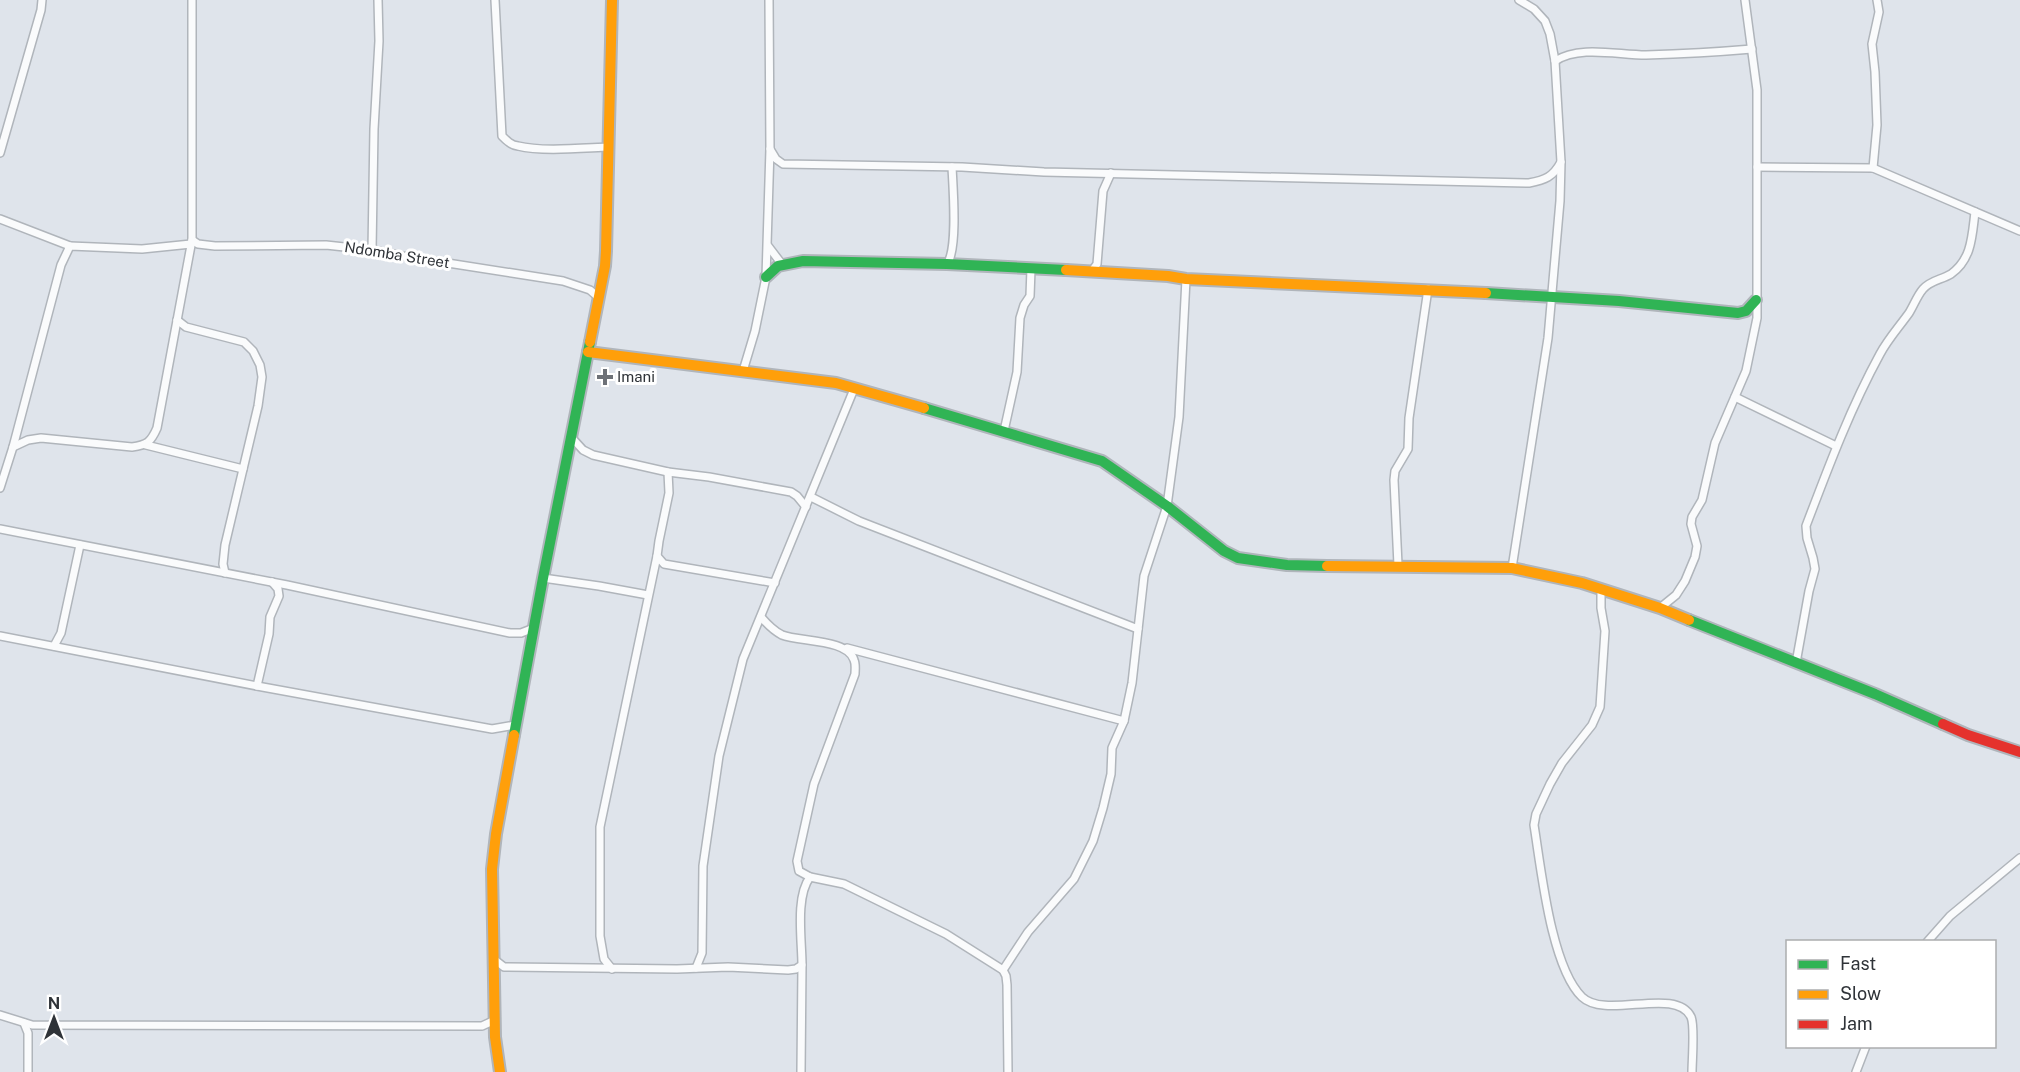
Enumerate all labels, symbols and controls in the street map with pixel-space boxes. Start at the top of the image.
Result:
street label: Ndomba Street [343,238,451,271]
place label: Imani [617,368,655,385]
marker: Imani [598,370,612,384]
legend [1786,940,1996,1048]
text: Fast [1840,953,1876,974]
text: Slow [1840,983,1881,1004]
north arrow [24,988,84,1048]
text: N [48,994,60,1013]
text: Jam [1840,1013,1873,1034]

